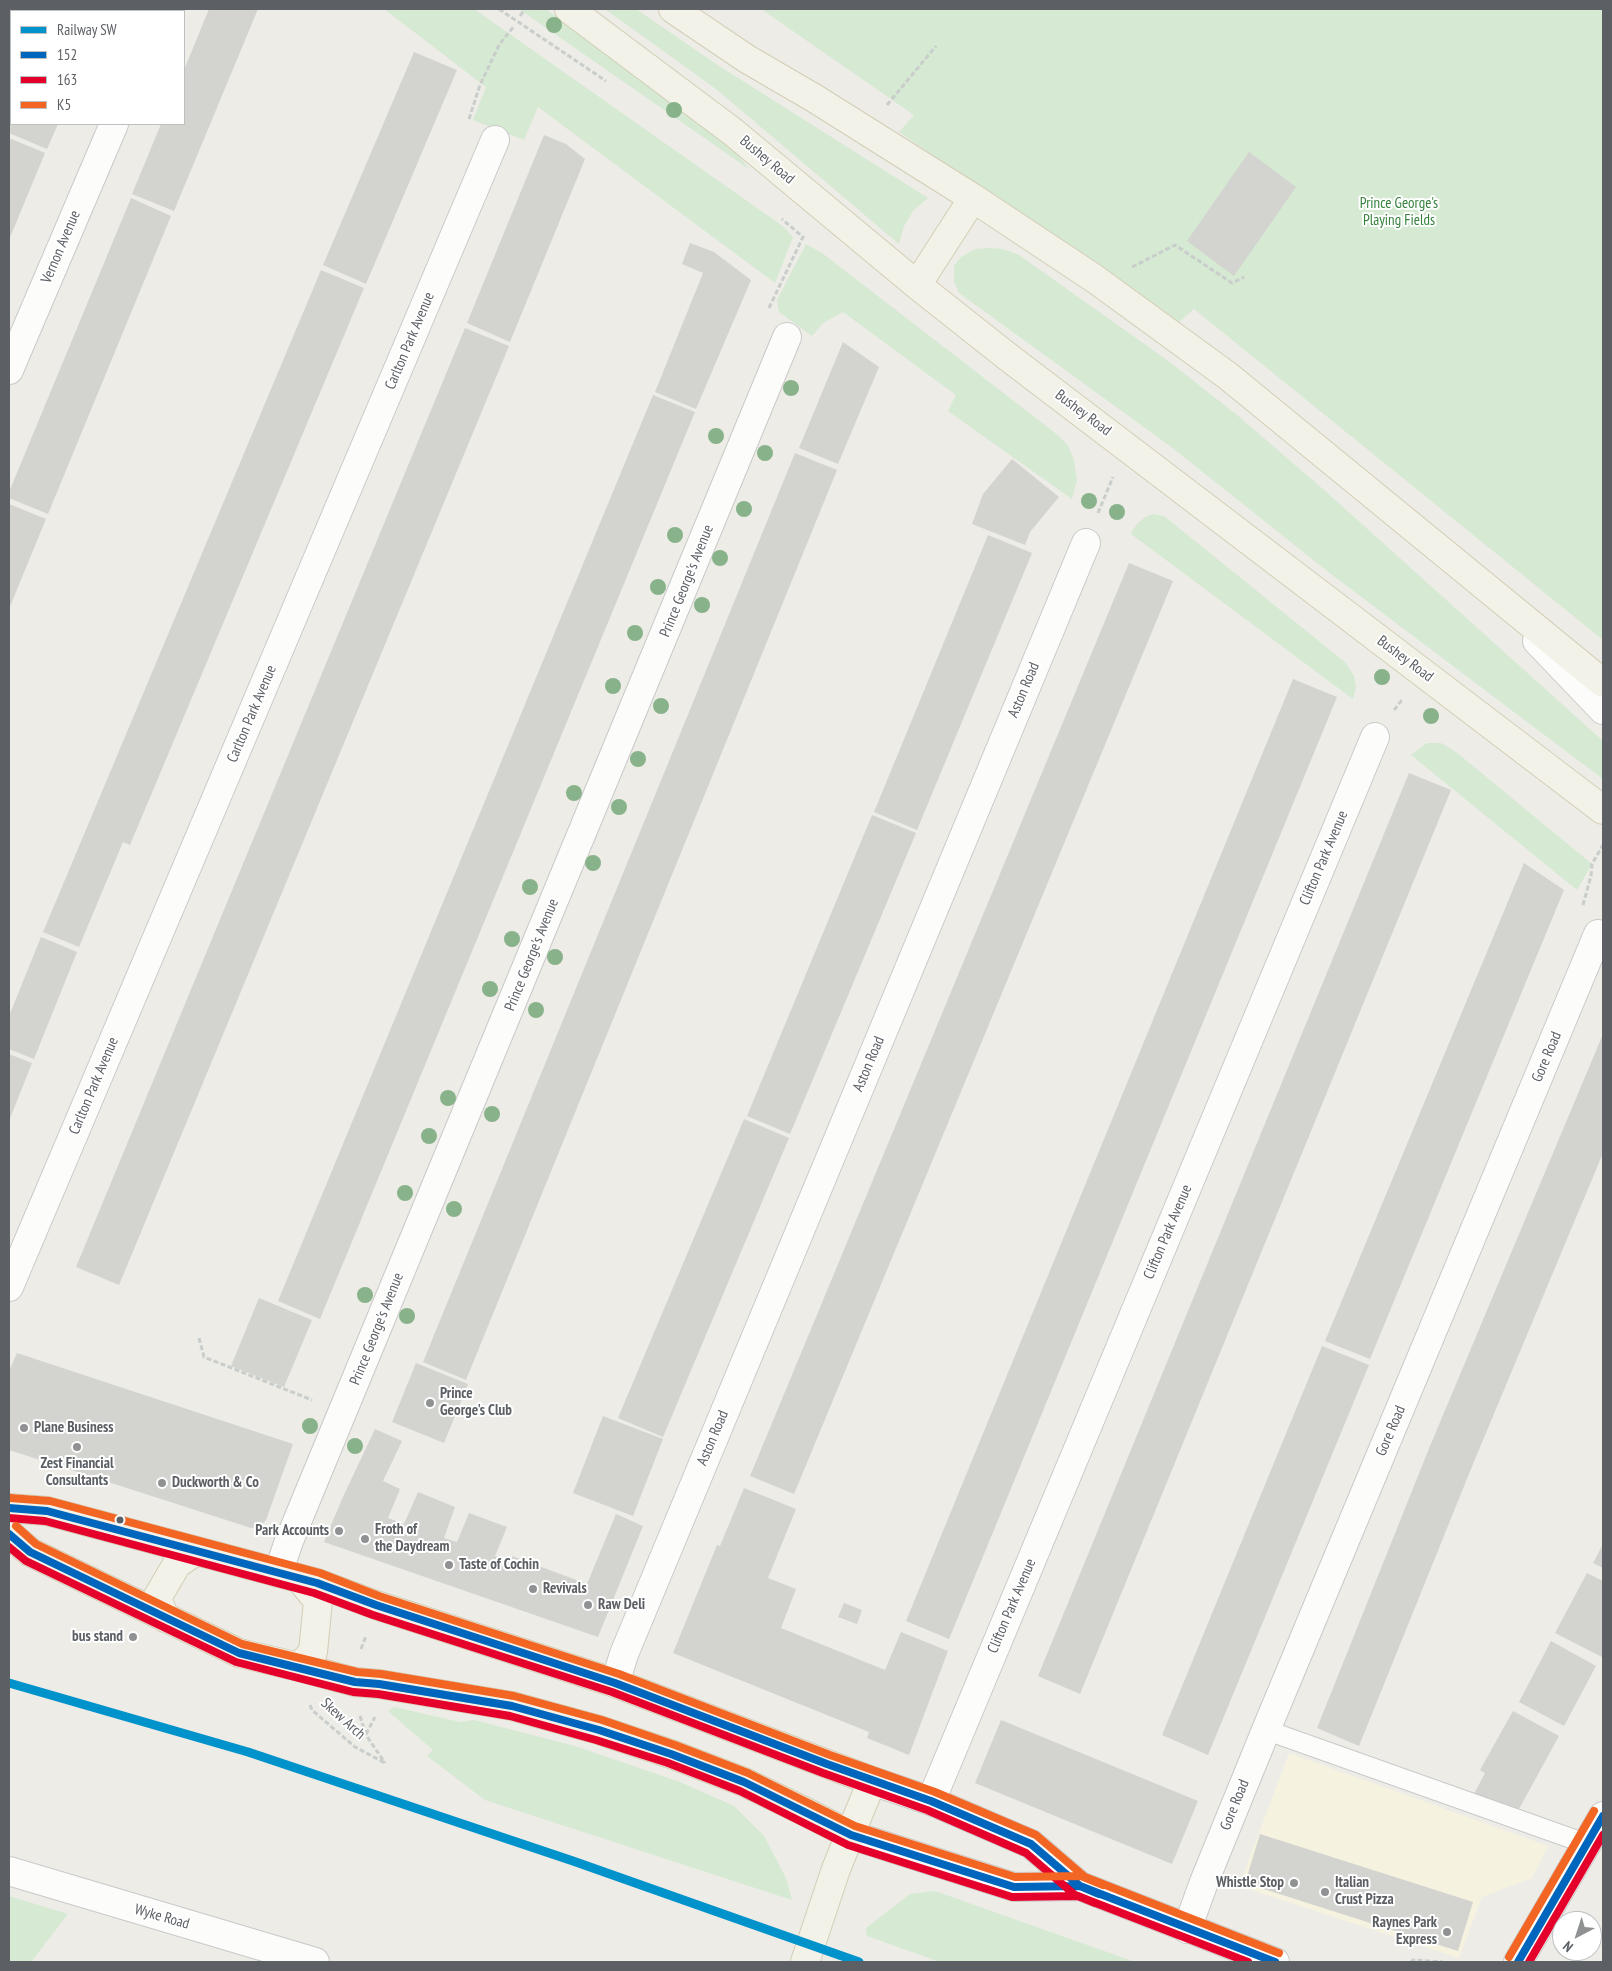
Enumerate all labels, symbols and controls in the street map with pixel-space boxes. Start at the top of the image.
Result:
legend [10,10,185,125]
text: Railway SW [57,20,117,39]
text: 152 [57,45,77,64]
text: 163 [57,70,77,89]
text: K5 [57,95,71,114]
street label: Bushey Road [736,132,798,188]
park label: Prince George's Playing Fields [1360,195,1438,230]
street label: Vernon Avenue [38,208,84,286]
street label: Carlton Park Avenue [381,290,439,392]
street label: Bushey Road [1051,386,1115,440]
street label: Prince George's Avenue [656,522,718,640]
street label: Bushey Road [1373,632,1437,686]
street label: Aston Road [1004,660,1044,720]
street label: Carlton Park Avenue [223,663,281,765]
street label: Clifton Park Avenue [1296,808,1352,908]
street label: Prince George's Avenue [501,896,563,1014]
street label: Gore Road [1528,1029,1566,1085]
street label: Aston Road [849,1034,889,1094]
street label: Carlton Park Avenue [65,1035,123,1137]
street label: Clifton Park Avenue [1140,1182,1196,1282]
street label: Prince George's Avenue [346,1270,408,1388]
place label: Prince George's Club [440,1385,512,1420]
marker: Prince George's Club [424,1397,436,1409]
street label: Gore Road [1372,1403,1410,1459]
street label: Aston Road [693,1408,733,1468]
place label: Plane Business [34,1419,114,1437]
marker: Plane Business [18,1422,30,1434]
marker: Zest Financial Consultants [71,1441,83,1453]
place label: Zest Financial Consultants [40,1455,114,1490]
place label: Duckworth & Co [172,1474,259,1492]
marker: Duckworth & Co [156,1477,168,1489]
unlabelled marker [115,1515,125,1525]
place label: Froth of the Daydream [375,1521,449,1556]
place label: Park Accounts [255,1522,329,1540]
marker: Park Accounts [333,1525,345,1537]
marker: Froth of the Daydream [359,1533,371,1545]
place label: Taste of Cochin [459,1556,539,1574]
street label: Clifton Park Avenue [984,1556,1040,1656]
marker: Taste of Cochin [443,1559,455,1571]
place label: Revivals [543,1580,587,1598]
marker: Revivals [527,1583,539,1595]
place label: Raw Deli [598,1596,645,1614]
marker: Raw Deli [582,1599,594,1611]
place label: bus stand [72,1628,123,1646]
marker: bus stand [127,1631,139,1643]
street label: Skew Arch [317,1694,369,1744]
street label: Gore Road [1217,1777,1253,1833]
place label: Whistle Stop [1216,1874,1284,1892]
place label: Italian Crust Pizza [1335,1874,1394,1909]
marker: Whistle Stop [1288,1877,1300,1889]
marker: Italian Crust Pizza [1319,1886,1331,1898]
street label: Wyke Road [133,1901,191,1933]
north arrow [1552,1911,1602,1961]
place label: Raynes Park Express [1372,1914,1437,1949]
marker: Raynes Park Express [1441,1926,1453,1938]
text: N [1559,1937,1577,1956]

